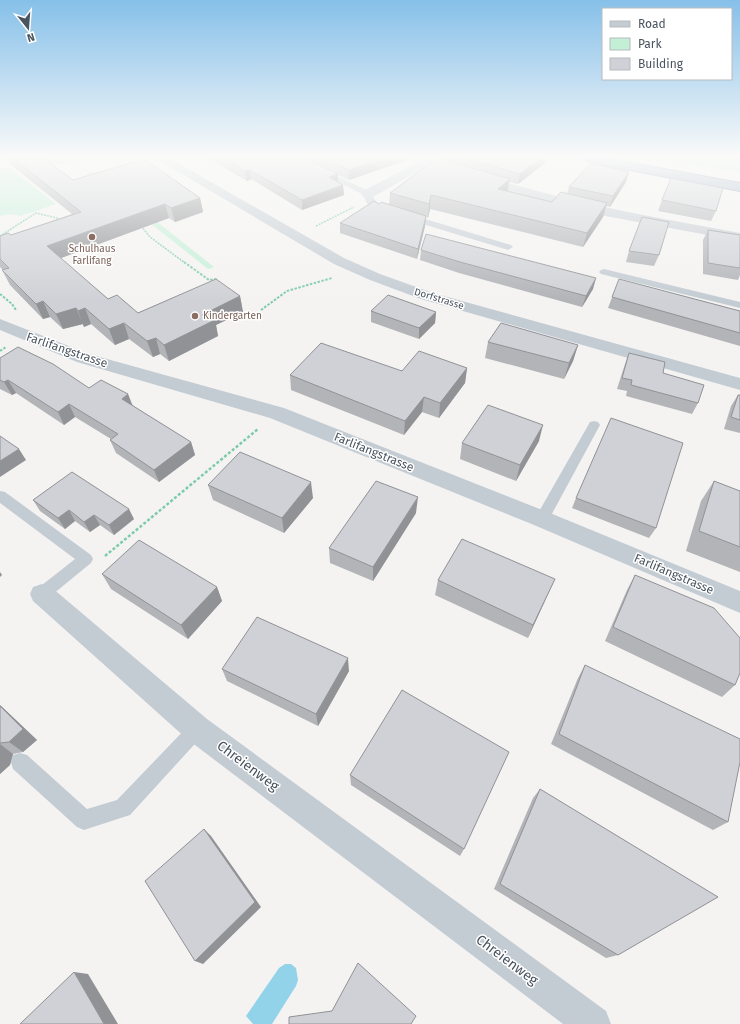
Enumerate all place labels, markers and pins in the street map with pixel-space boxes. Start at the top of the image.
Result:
marker: Schulhaus Farlifang [87,232,97,242]
place label: Schulhaus Farlifang [69,243,116,267]
place label: Kindergarten [203,310,262,322]
marker: Kindergarten [190,311,200,321]

